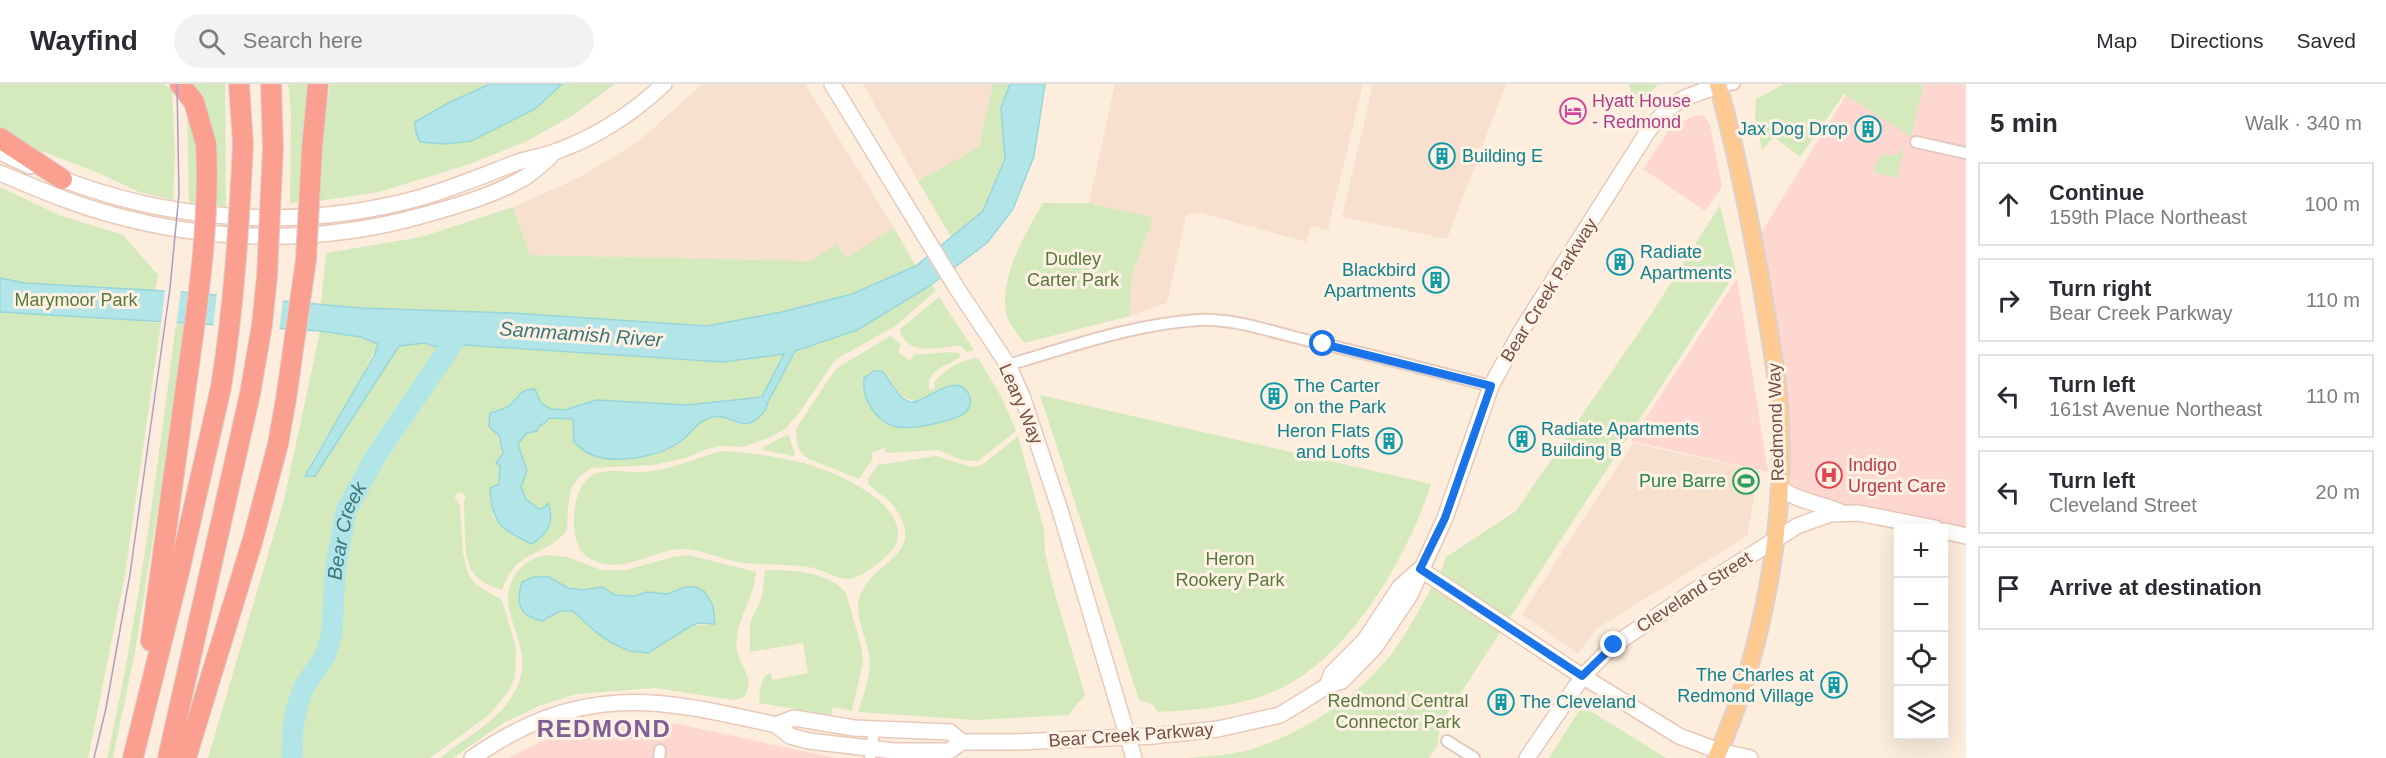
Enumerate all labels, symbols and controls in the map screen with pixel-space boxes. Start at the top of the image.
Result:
search box [174,14,594,68]
text: Wayfind [30,25,138,56]
icon: search [195,25,228,58]
text: Search here [243,28,363,53]
text: Map [2096,29,2137,52]
text: Directions [2170,29,2263,52]
text: Saved [2296,29,2356,52]
place label: Hyatt House - Redmond [1592,91,1691,132]
hotel icon: Hyatt House - Redmond [1558,96,1588,126]
text: 5 min [1990,108,2058,138]
text: Walk · 340 m [2245,112,2362,134]
building icon: Jax Dog Drop [1853,114,1883,144]
place label: Jax Dog Drop [1738,119,1848,139]
building icon: Building E [1427,141,1457,171]
place label: Building E [1462,146,1543,166]
text: Continue [2049,180,2144,205]
icon: ahead [1992,188,2025,221]
text: 100 m [2304,193,2360,215]
text: 159th Place Northeast [2049,206,2247,228]
street label: Bear Creek Parkway [1497,215,1601,365]
place label: Radiate Apartments [1640,242,1732,283]
building icon: Radiate Apartments [1605,247,1635,277]
park label: Dudley Carter Park [1027,249,1120,290]
place label: Blackbird Apartments [1324,260,1416,301]
building icon: Blackbird Apartments [1421,265,1451,295]
text: Turn right [2049,276,2151,301]
icon: right [1992,284,2025,317]
text: 110 m [2306,289,2360,311]
park label: Marymoor Park [14,290,139,310]
text: Bear Creek Parkway [2049,302,2232,324]
water label: Sammamish River [499,317,665,351]
route start [1309,330,1335,356]
street label: Leary Way [995,361,1047,447]
street label: Redmond Way [1764,362,1788,482]
text: Turn left [2049,372,2135,397]
place label: The Carter on the Park [1294,376,1387,417]
icon: left [1992,380,2025,413]
building icon: The Carter on the Park [1259,381,1289,411]
text: 110 m [2306,385,2360,407]
text: 161st Avenue Northeast [2049,398,2262,420]
place label: Radiate Apartments Building B [1541,419,1699,460]
place label: Heron Flats and Lofts [1277,421,1370,462]
building icon: Radiate Apartments Building B [1507,424,1537,454]
building icon: Heron Flats and Lofts [1374,426,1404,456]
place label: Indigo Urgent Care [1848,455,1946,496]
hospital icon: Indigo Urgent Care [1814,460,1844,490]
sports icon: Pure Barre [1731,466,1761,496]
text: Turn left [2049,468,2135,493]
place label: Pure Barre [1639,471,1726,491]
icon: left [1992,476,2025,509]
water label: Bear Creek [324,477,371,580]
text: 20 m [2316,481,2360,503]
text: Cleveland Street [2049,494,2197,516]
map controls [1894,524,1948,740]
button: + [1894,524,1948,578]
street label: Cleveland Street [1633,547,1755,637]
park label: Heron Rookery Park [1175,549,1286,590]
icon: arrive [1992,572,2025,605]
text: Arrive at destination [2049,575,2262,600]
button: − [1894,578,1948,632]
route end [1600,631,1626,657]
button: locate [1894,632,1948,686]
place label: The Charles at Redmond Village [1677,665,1814,706]
building icon: The Charles at Redmond Village [1819,670,1849,700]
button: layers [1894,686,1948,740]
building icon: The Cleveland [1486,687,1516,717]
park label: Redmond Central Connector Park [1327,691,1469,732]
place label: The Cleveland [1520,692,1636,712]
district label: REDMOND [537,715,671,742]
street label: Bear Creek Parkway [1048,719,1214,751]

